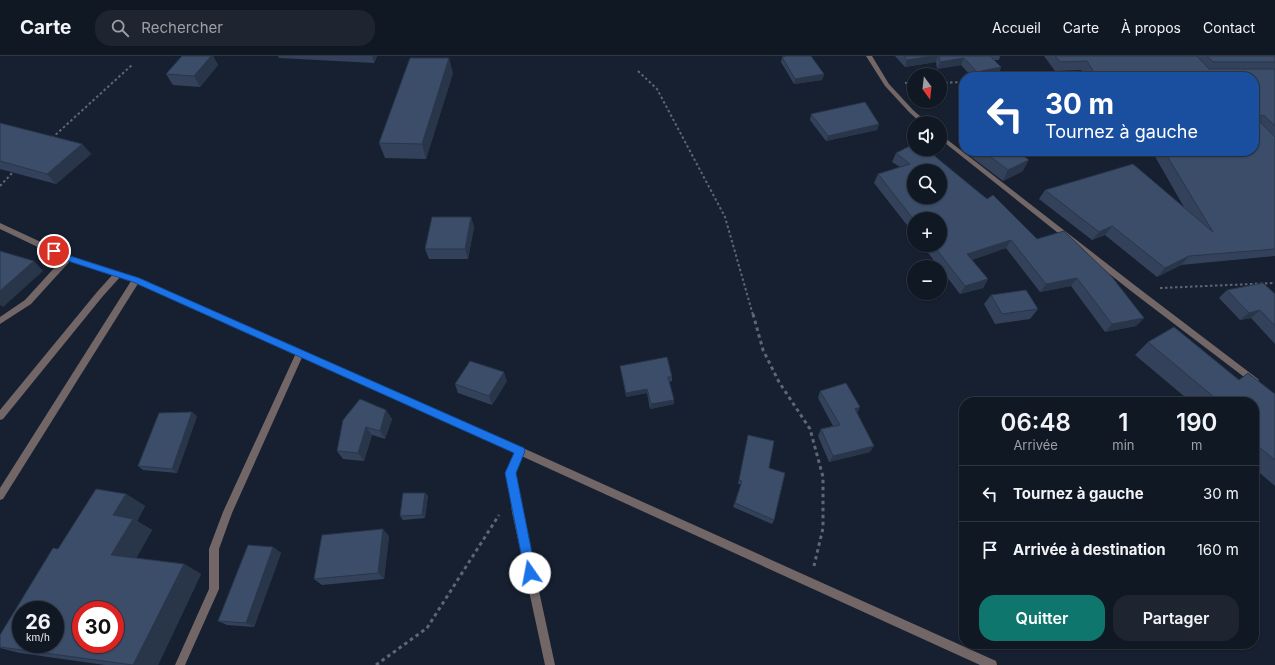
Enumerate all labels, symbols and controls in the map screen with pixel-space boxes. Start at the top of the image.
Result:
search box [95,10,375,46]
text: Carte [20,16,71,39]
icon: search [109,17,131,39]
text: Rechercher [141,18,223,37]
text: Accueil [992,19,1041,36]
text: Carte [1063,19,1099,36]
text: À propos [1121,19,1181,36]
text: Contact [1203,19,1255,36]
north arrow [907,68,947,108]
map controls [907,68,947,300]
text: 30 m [1045,87,1114,121]
icon: left [979,88,1031,140]
button: sound [907,116,947,156]
text: Tournez à gauche [1045,121,1198,142]
button: search [907,164,947,204]
button: + [907,212,947,252]
pin [37,234,71,268]
icon: arrive [43,240,65,262]
button: − [907,260,947,300]
text: 06:48 [1001,408,1071,437]
text: 1 [1118,408,1129,437]
text: 190 [1176,408,1217,437]
text: Arrivée [1013,437,1058,453]
text: min [1112,437,1135,453]
text: m [1191,437,1202,453]
icon: left [979,483,1001,505]
text: Tournez à gauche [1013,484,1144,503]
text: 30 m [1203,484,1239,503]
icon: arrive [979,539,1001,561]
text: Arrivée à destination [1013,540,1166,559]
text: 160 m [1197,540,1239,559]
position arrow [509,552,551,594]
button: Quitter [979,595,1105,641]
button: Partager [1113,595,1239,641]
speed limit sign: 30 [72,601,124,653]
text: 26 [25,610,51,634]
text: km/h [26,631,50,643]

